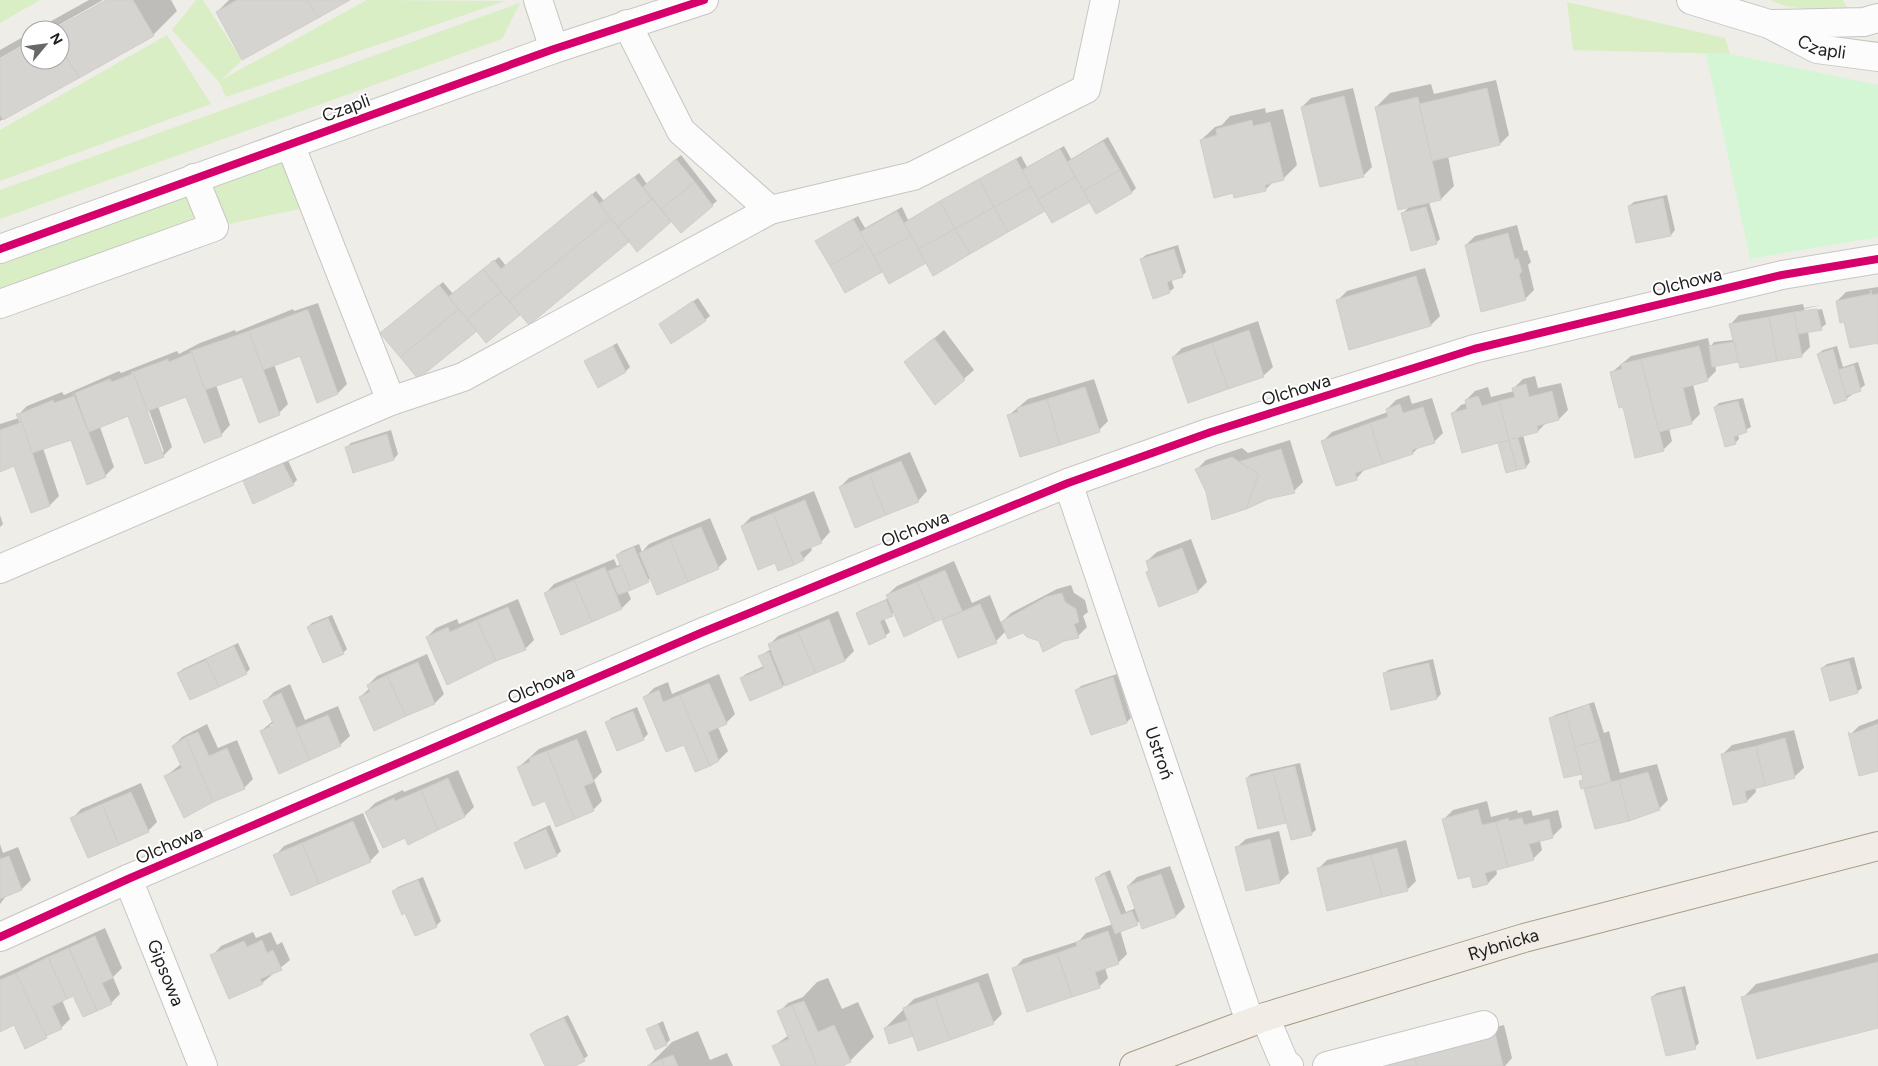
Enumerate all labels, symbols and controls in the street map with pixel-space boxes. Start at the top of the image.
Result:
north arrow [20,20,70,70]
text: N [46,30,66,48]
street label: Czapli [1794,30,1847,64]
street label: Czapli [319,89,373,127]
street label: Olchowa [1650,263,1724,301]
street label: Olchowa [1259,369,1333,411]
street label: Olchowa [878,506,952,552]
street label: Olchowa [504,661,578,709]
street label: Ustroń [1140,724,1178,782]
street label: Olchowa [132,821,206,869]
street label: Rybnicka [1465,924,1541,965]
street label: Gipsowa [142,936,189,1009]

